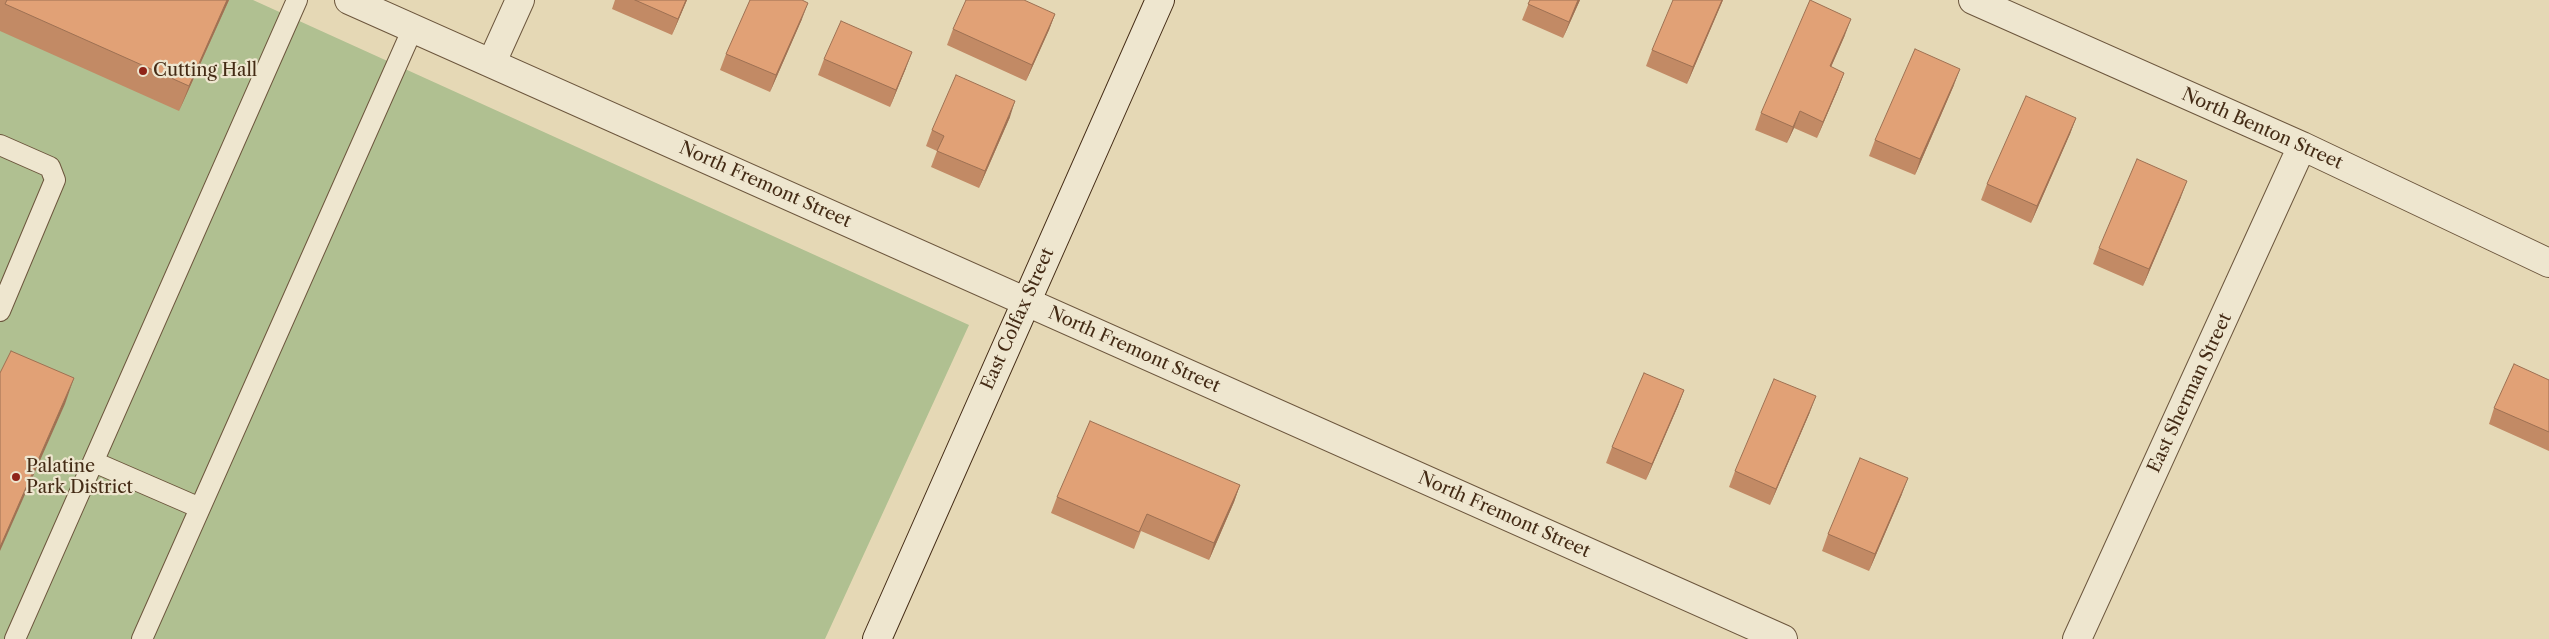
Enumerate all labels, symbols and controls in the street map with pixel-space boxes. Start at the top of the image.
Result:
place label: Cutting Hall [153,60,257,82]
marker: Cutting Hall [137,65,149,77]
street label: North Benton Street [2178,84,2346,174]
street label: North Fremont Street [676,137,854,233]
street label: East Colfax Street [977,245,1059,393]
street label: North Fremont Street [1045,302,1223,398]
street label: East Sherman Street [2143,310,2237,476]
place label: Palatine Park District [26,456,133,498]
street label: North Fremont Street [1415,467,1593,563]
marker: Palatine Park District [10,471,22,483]

